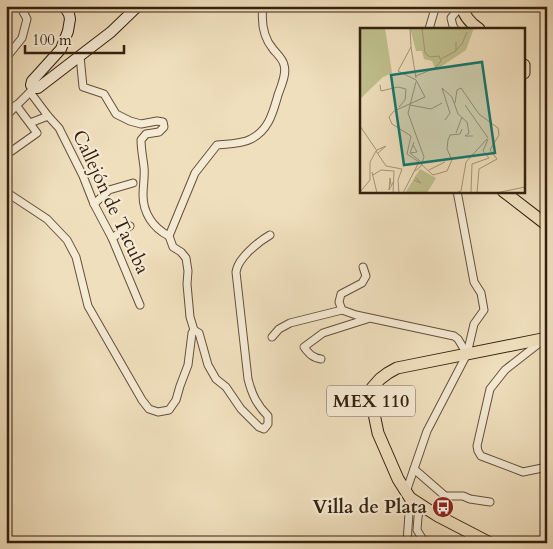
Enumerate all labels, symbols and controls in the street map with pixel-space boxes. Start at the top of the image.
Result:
scale bar [25,22,124,54]
inset map [360,28,526,192]
text: 100 m [32,30,72,50]
street label: Callejón de Tacuba [66,126,156,278]
road number: MEX 110 [327,386,415,416]
place label: Villa de Plata [312,494,428,520]
bus stop icon: Villa de Plata [431,495,455,519]

